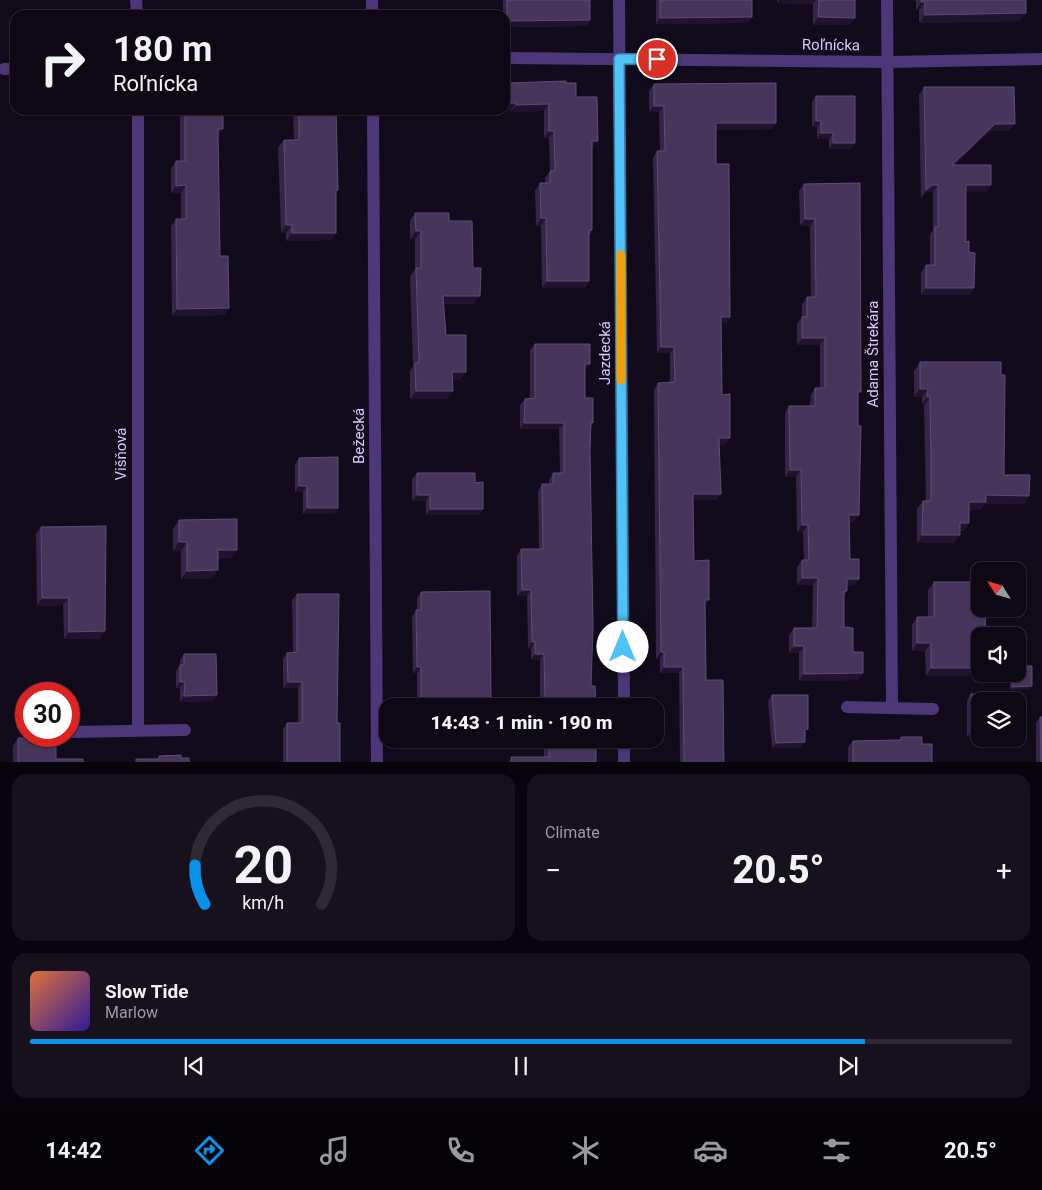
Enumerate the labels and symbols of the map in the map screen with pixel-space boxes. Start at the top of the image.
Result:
street label: Roľnícka [802,35,860,55]
pin [636,38,678,80]
street label: Adama Štrekára [864,301,882,407]
street label: Jazdecká [596,321,614,385]
street label: Bežecká [350,408,368,464]
street label: Višňová [112,428,130,480]
north arrow [971,562,1026,618]
position arrow [596,620,648,672]
speed limit sign: 30 [15,682,80,747]

